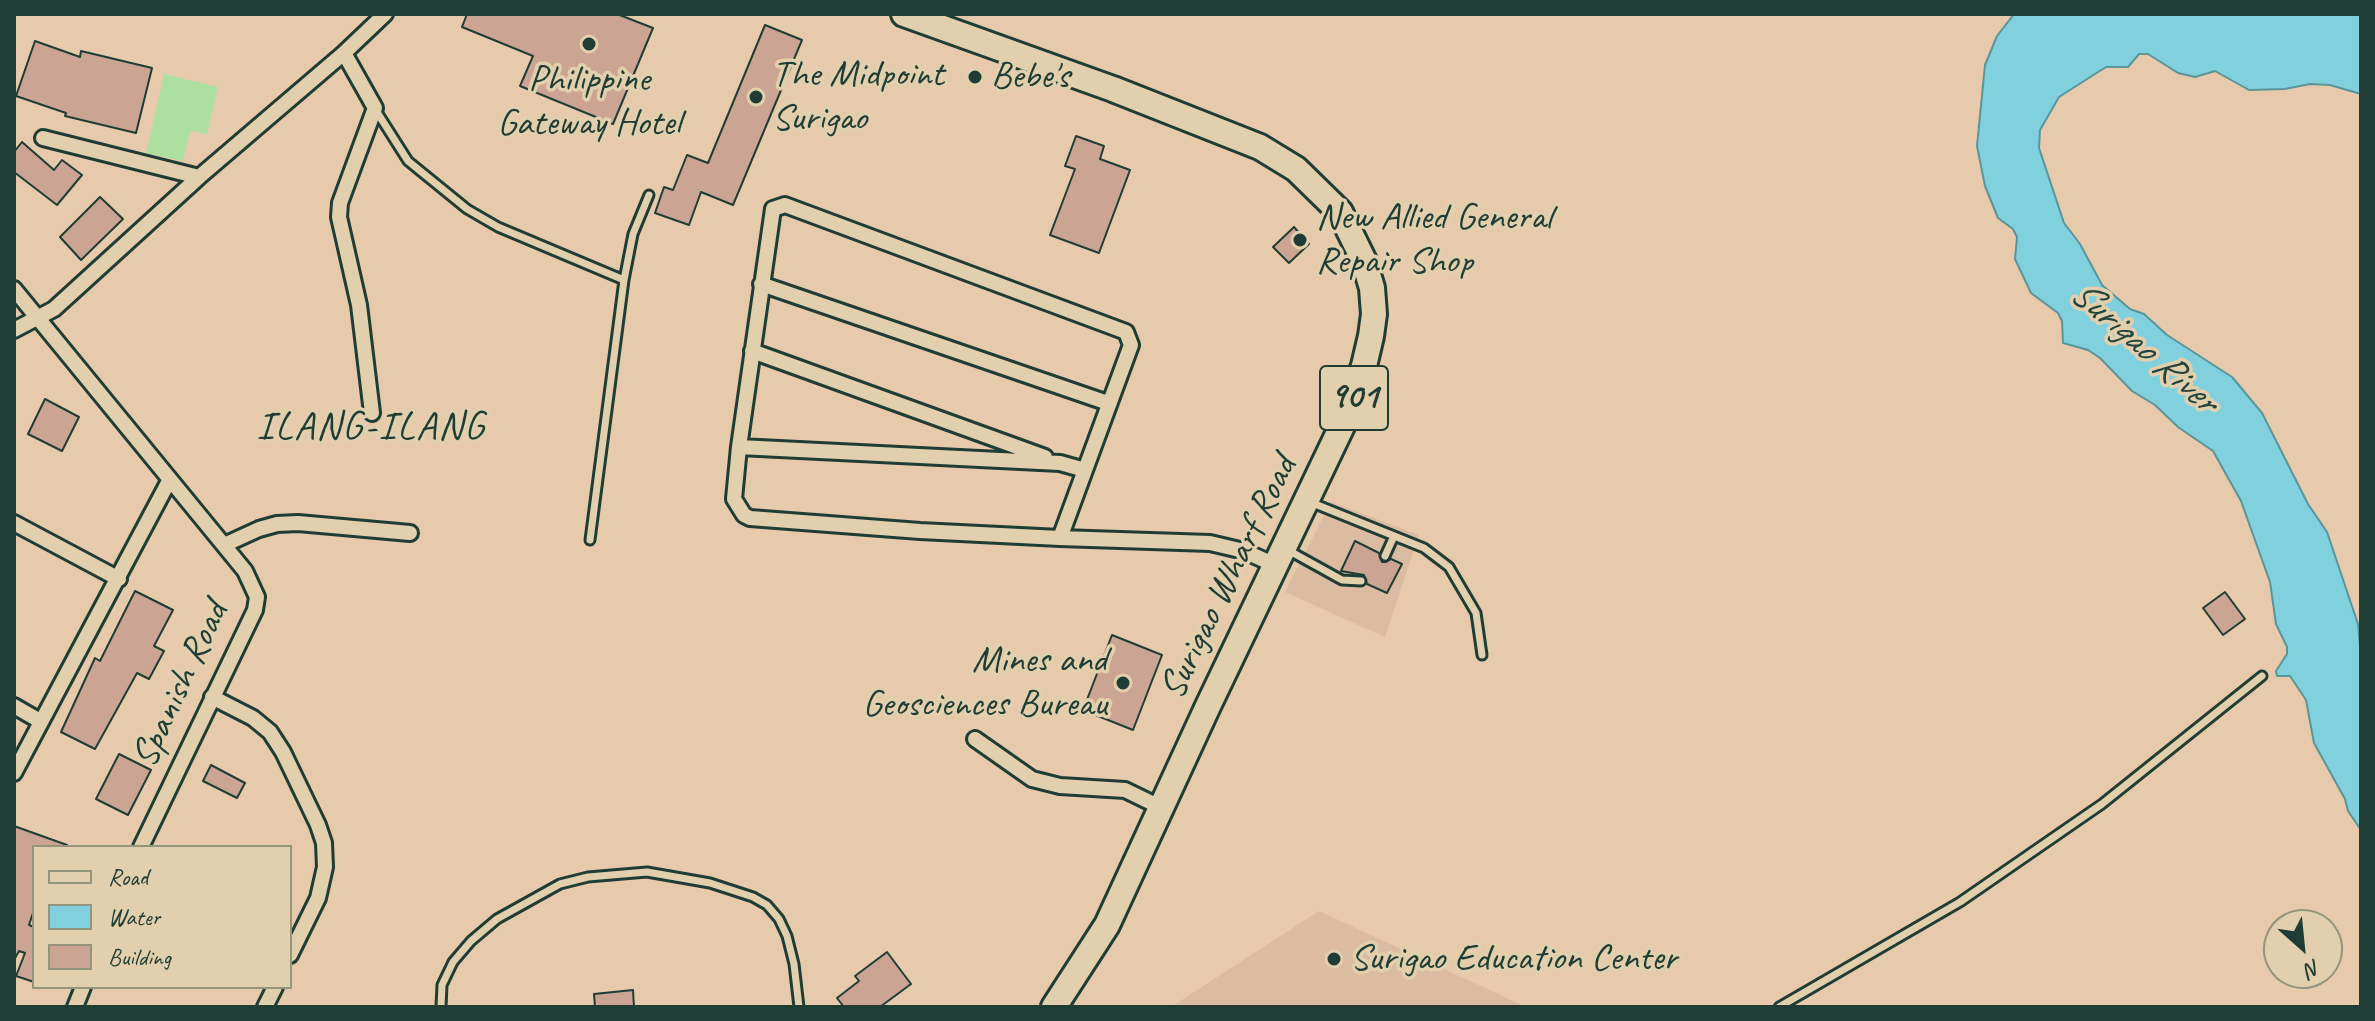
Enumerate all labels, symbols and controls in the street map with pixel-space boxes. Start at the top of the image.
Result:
marker: Philippine Gateway Hotel [580,35,598,53]
place label: The Midpoint Surigao [772,52,944,142]
place label: Bebe's [991,54,1069,100]
place label: Philippine Gateway Hotel [497,57,681,146]
marker: Bebe's [966,68,984,86]
marker: The Midpoint Surigao [747,88,765,106]
place label: New Allied General Repair Shop [1316,195,1552,284]
marker: New Allied General Repair Shop [1291,231,1309,249]
water label: Surigao River [2059,270,2227,424]
road number: 901 [1320,366,1388,430]
district label: ILANG-ILANG [258,404,484,452]
street label: Surigao Wharf Road [1151,449,1307,707]
street label: Spanish Road [123,595,239,775]
place label: Mines and Geosciences Bureau [862,638,1107,728]
marker: Mines and Geosciences Bureau [1114,674,1132,692]
legend [32,845,292,989]
text: Road [108,862,148,892]
text: Water [108,902,160,932]
north arrow [2263,909,2343,989]
place label: Surigao Education Center [1350,936,1677,982]
text: Building [108,942,171,972]
marker: Surigao Education Center [1325,950,1343,968]
text: N [2301,953,2325,984]

